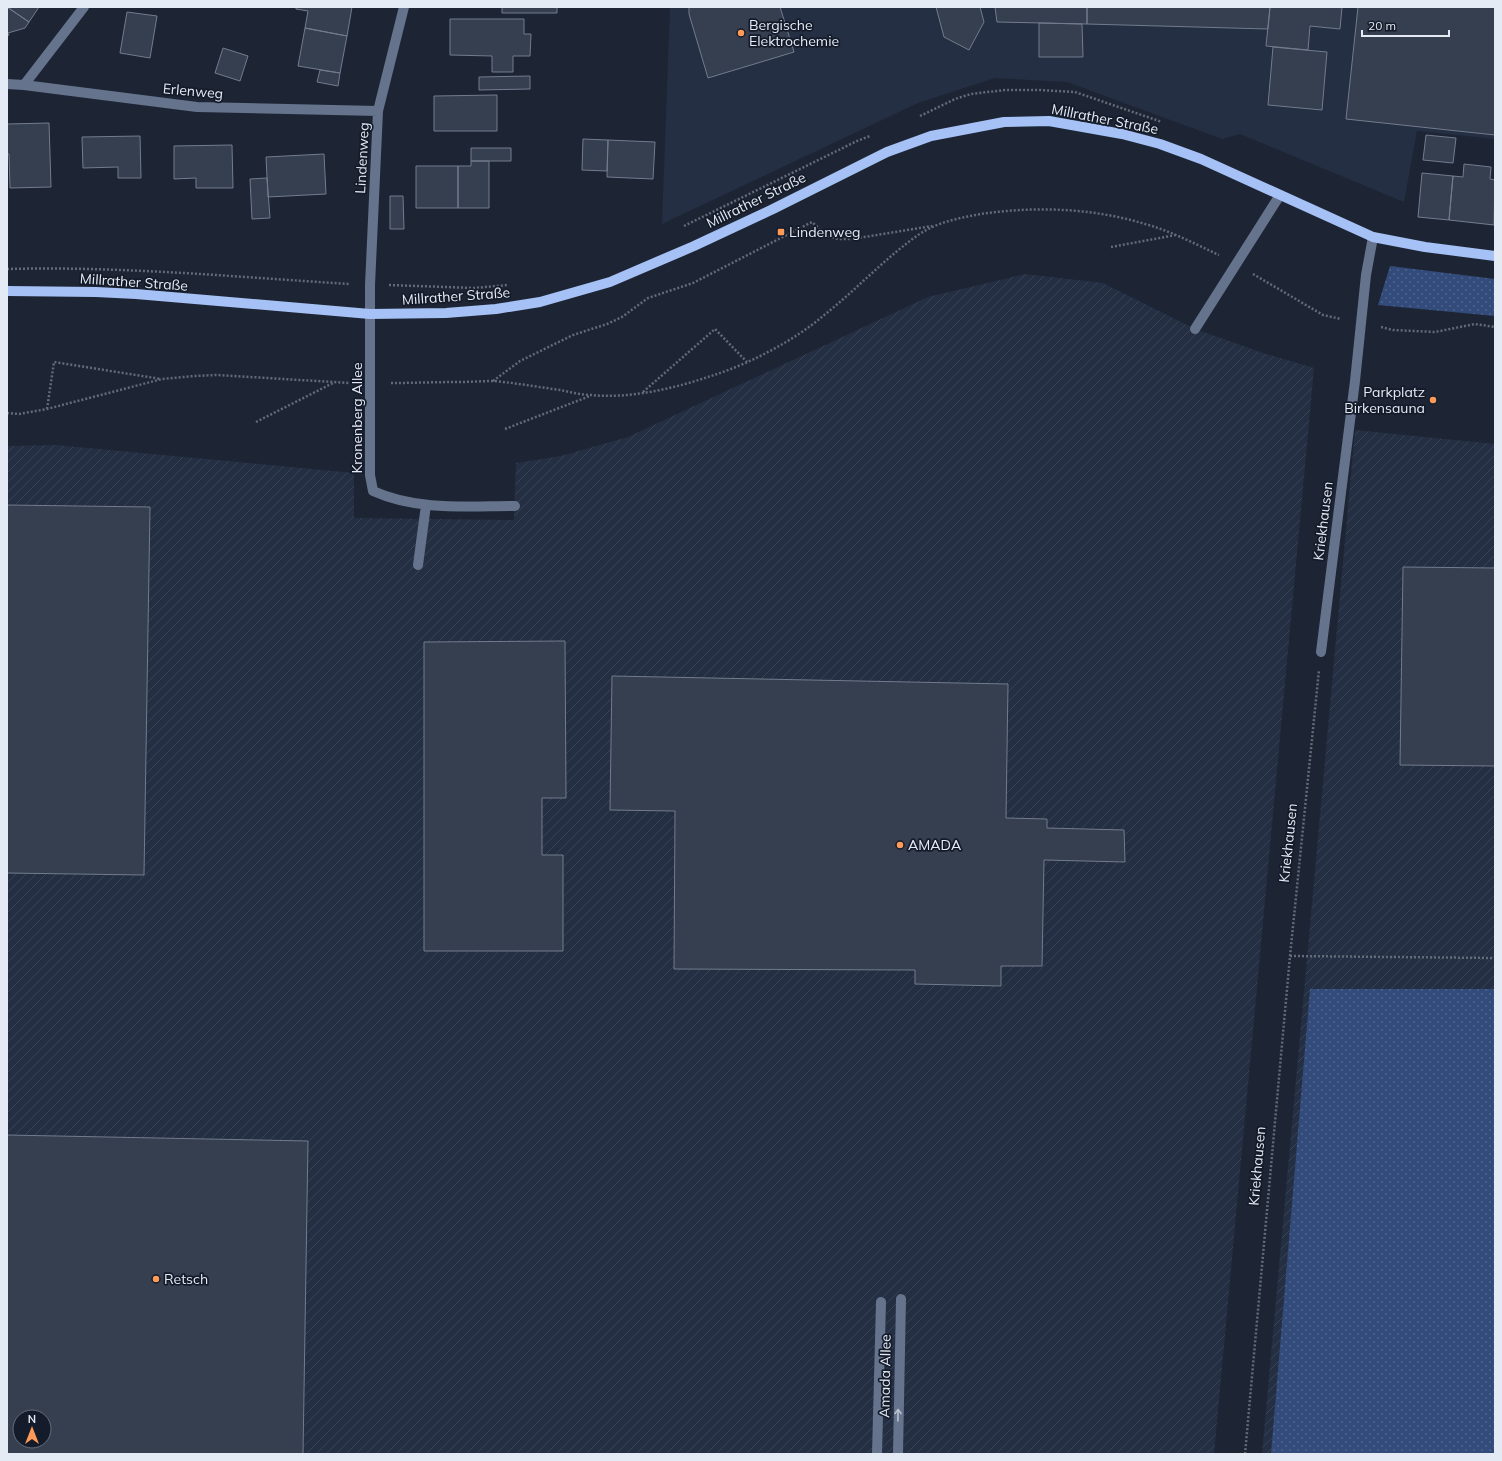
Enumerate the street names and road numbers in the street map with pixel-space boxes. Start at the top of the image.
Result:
street label: Erlenweg [162,79,224,103]
street label: Millrather Straße [1050,100,1160,138]
street label: Lindenweg [351,122,373,194]
street label: Millrather Straße [703,168,809,232]
street label: Millrather Straße [79,269,189,295]
street label: Millrather Straße [401,283,511,309]
street label: Kronenberg Allee [348,362,366,474]
street label: Kriekhausen [1309,480,1337,562]
street label: Kriekhausen [1275,802,1301,884]
street label: Kriekhausen [1245,1126,1269,1206]
street label: Amada Allee [875,1334,895,1418]

